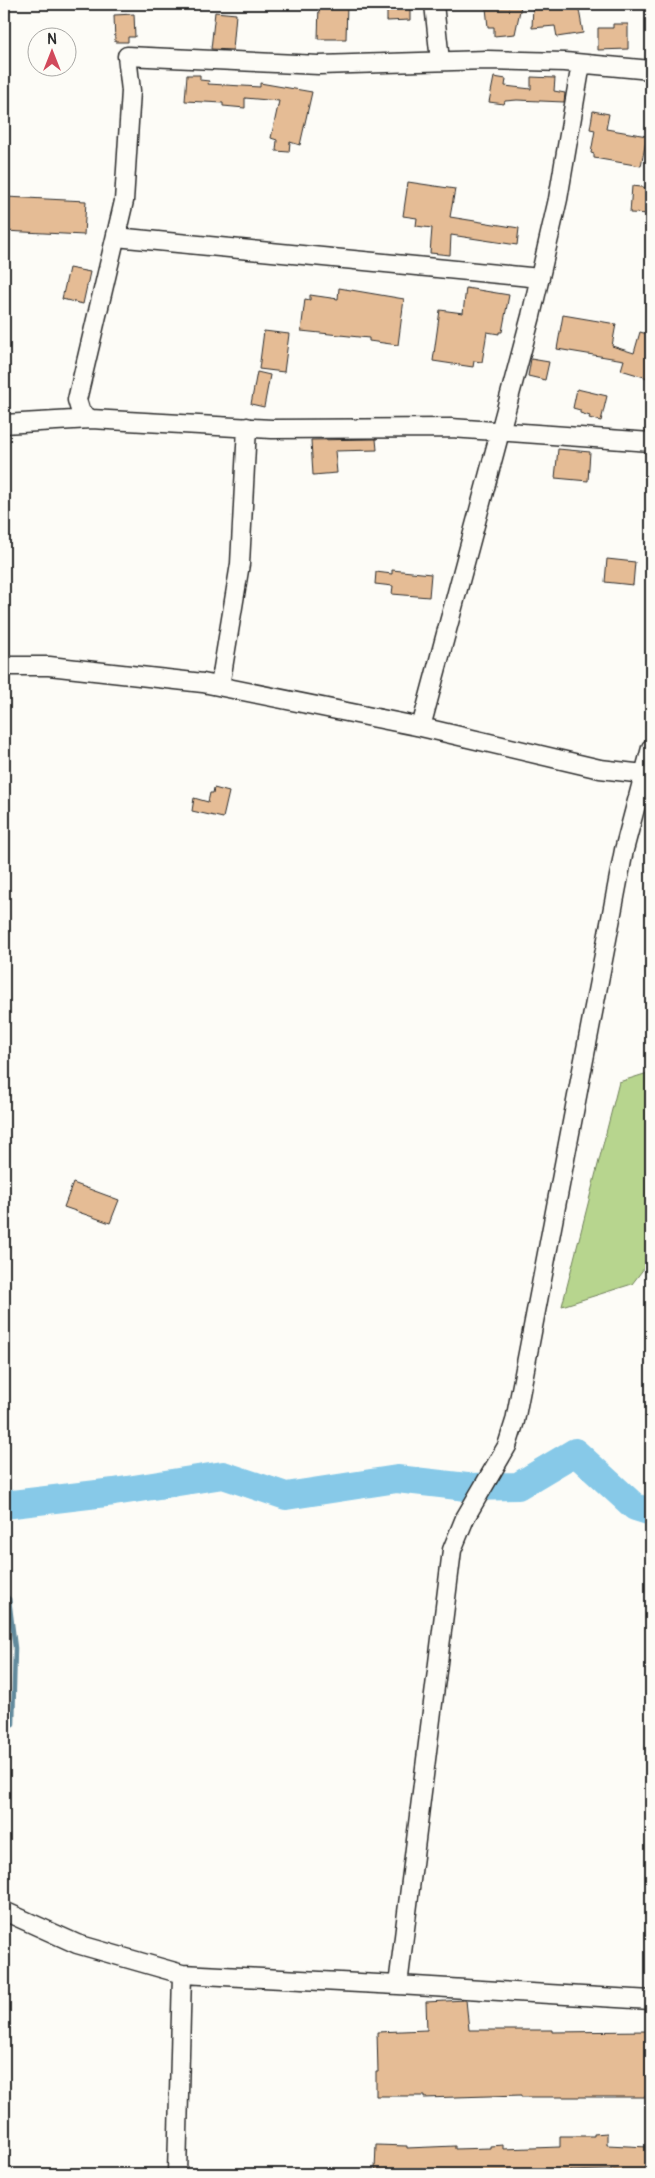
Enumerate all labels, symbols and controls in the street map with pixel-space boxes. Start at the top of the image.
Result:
north arrow [28,28,78,78]
text: N [47,31,57,48]

